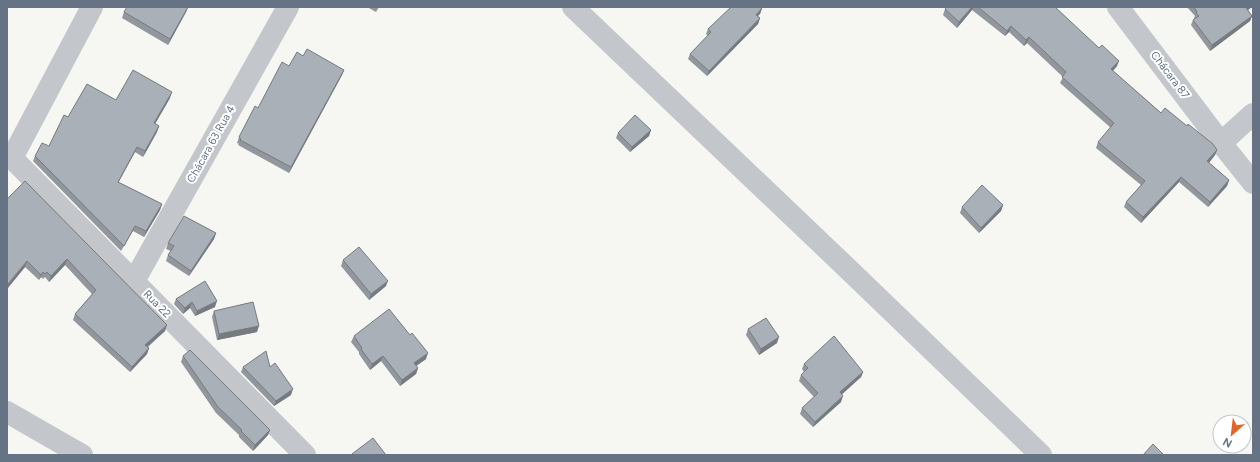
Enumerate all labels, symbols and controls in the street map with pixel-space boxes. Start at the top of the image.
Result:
street label: Chácara 87 [1148,49,1192,101]
street label: Chácara 63 Rua 4 [184,103,238,185]
street label: Rua 22 [141,288,173,320]
north arrow [1212,414,1252,454]
text: N [1221,435,1234,450]

